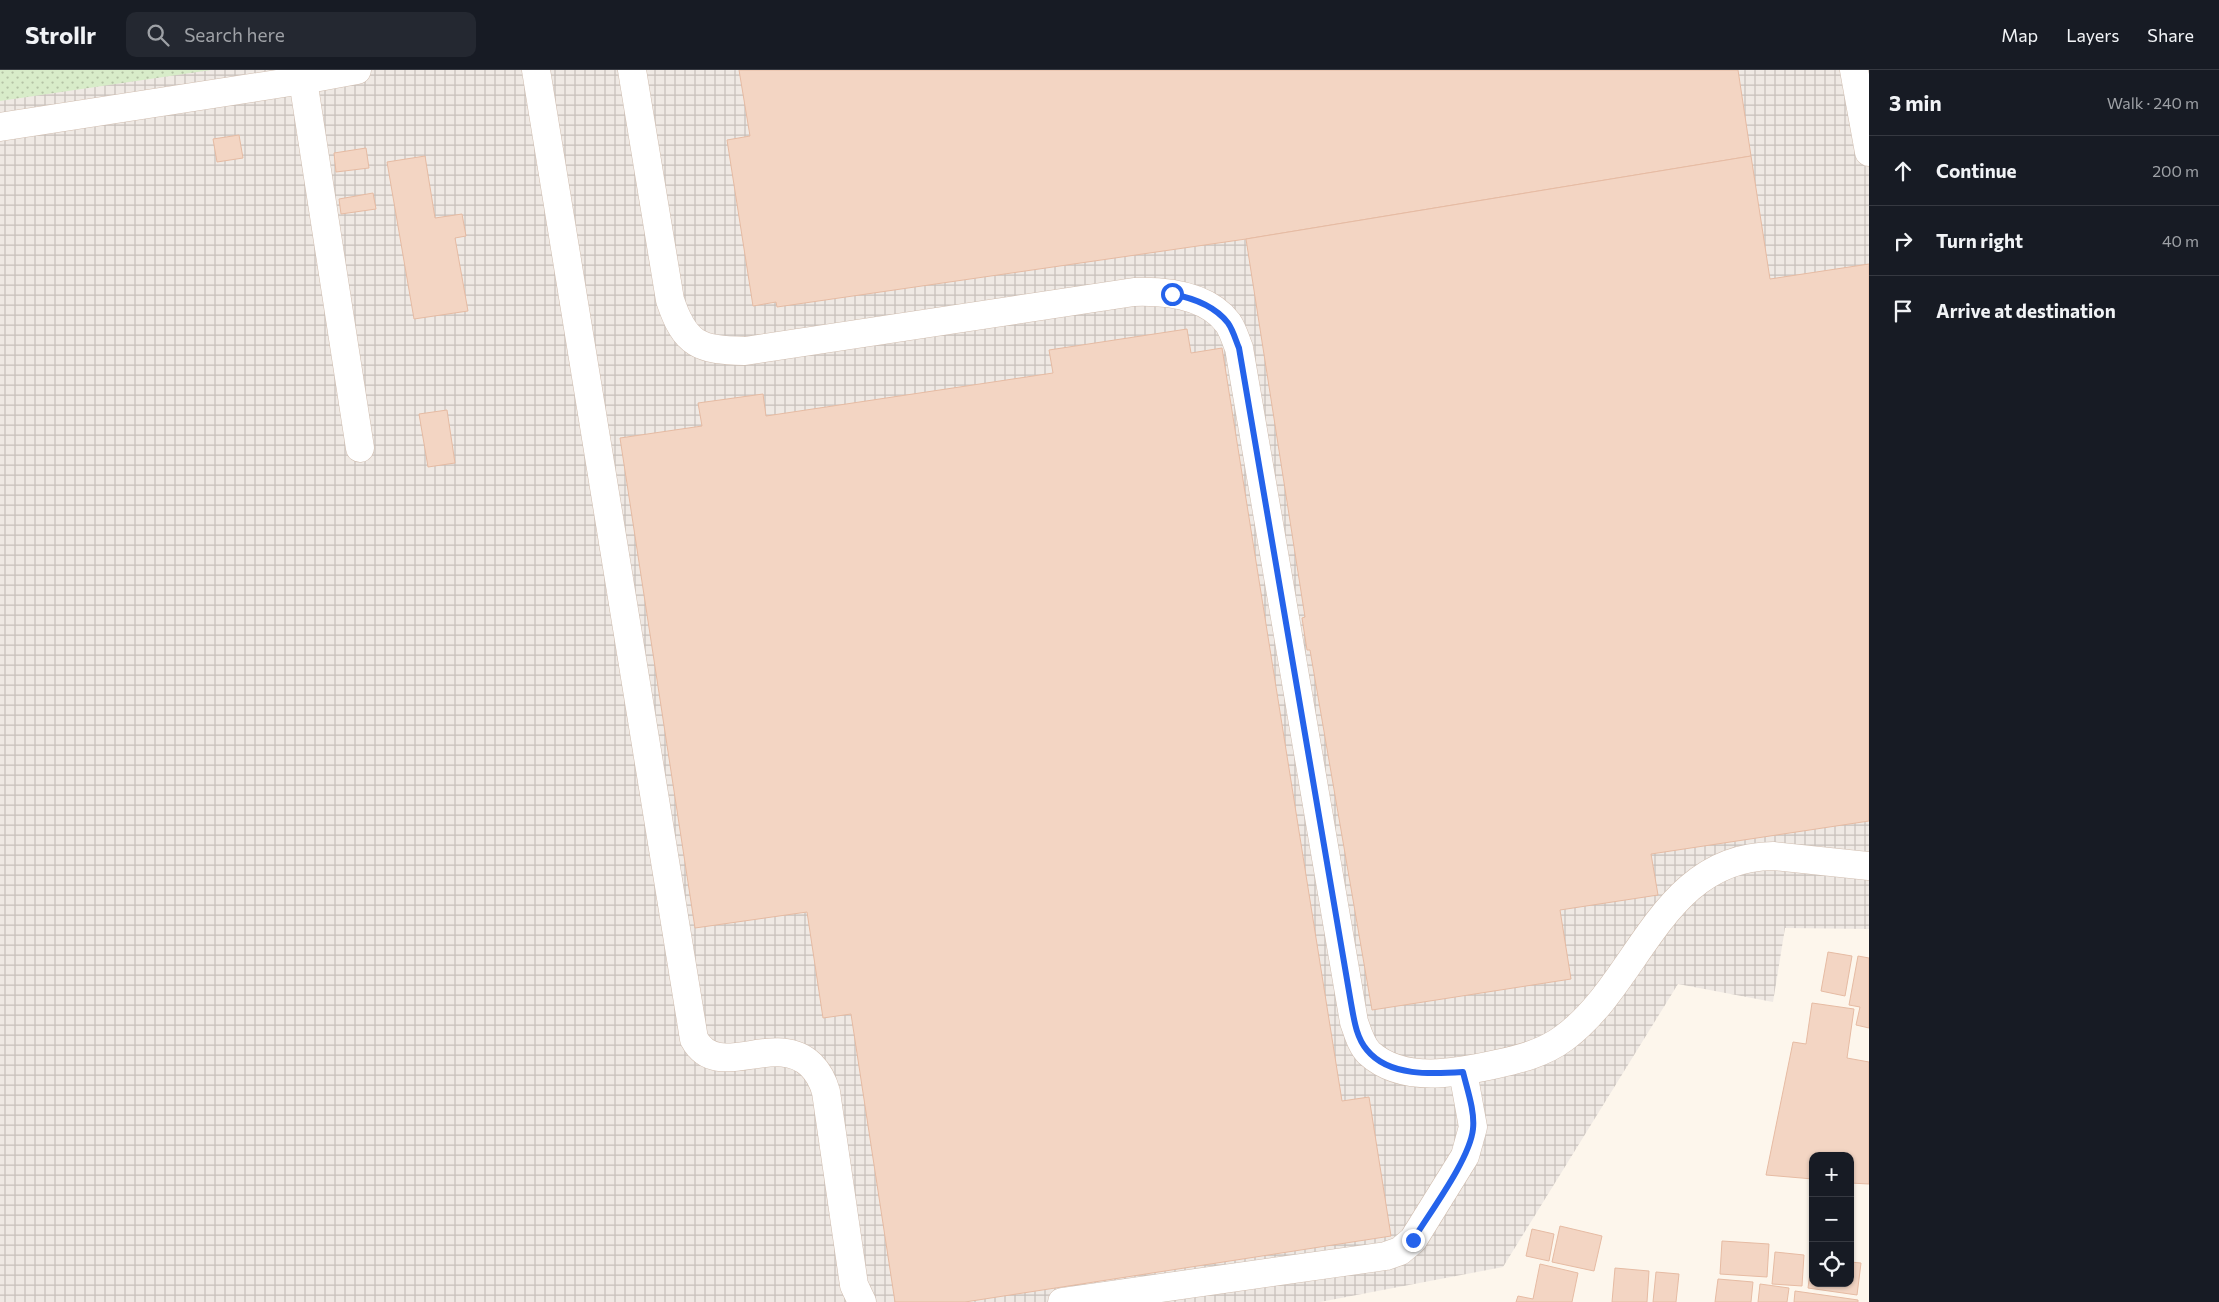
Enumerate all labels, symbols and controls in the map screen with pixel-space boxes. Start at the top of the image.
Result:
search box [126,12,476,57]
text: Strollr [25,20,96,49]
icon: search [144,21,172,49]
text: Search here [184,23,285,46]
text: Map [2001,24,2038,46]
text: Layers [2066,24,2119,46]
text: Share [2147,24,2194,46]
text: 3 min [1889,90,1942,115]
text: Walk · 240 m [2107,93,2199,112]
icon: ahead [1889,157,1917,185]
text: Continue [1936,159,2016,182]
text: 200 m [2152,161,2199,180]
icon: right [1889,227,1917,255]
text: Turn right [1936,229,2023,252]
text: 40 m [2162,231,2199,250]
route start [1161,283,1184,306]
icon: arrive [1889,297,1917,325]
text: Arrive at destination [1936,299,2116,322]
map controls [1809,1152,1854,1287]
button: + [1809,1152,1854,1197]
button: − [1809,1197,1854,1242]
route end [1402,1229,1425,1252]
button: locate [1809,1242,1854,1287]

